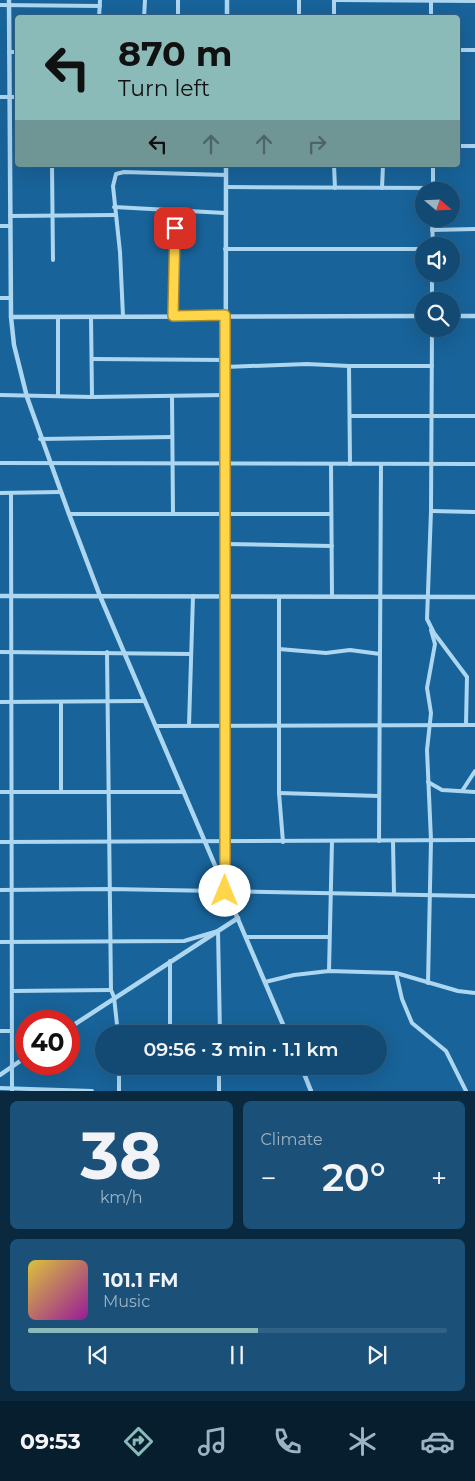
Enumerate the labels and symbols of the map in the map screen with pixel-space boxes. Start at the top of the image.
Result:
north arrow [415,182,460,228]
pin [154,207,196,249]
position arrow [198,864,250,916]
speed limit sign: 40 [15,1010,80,1075]

